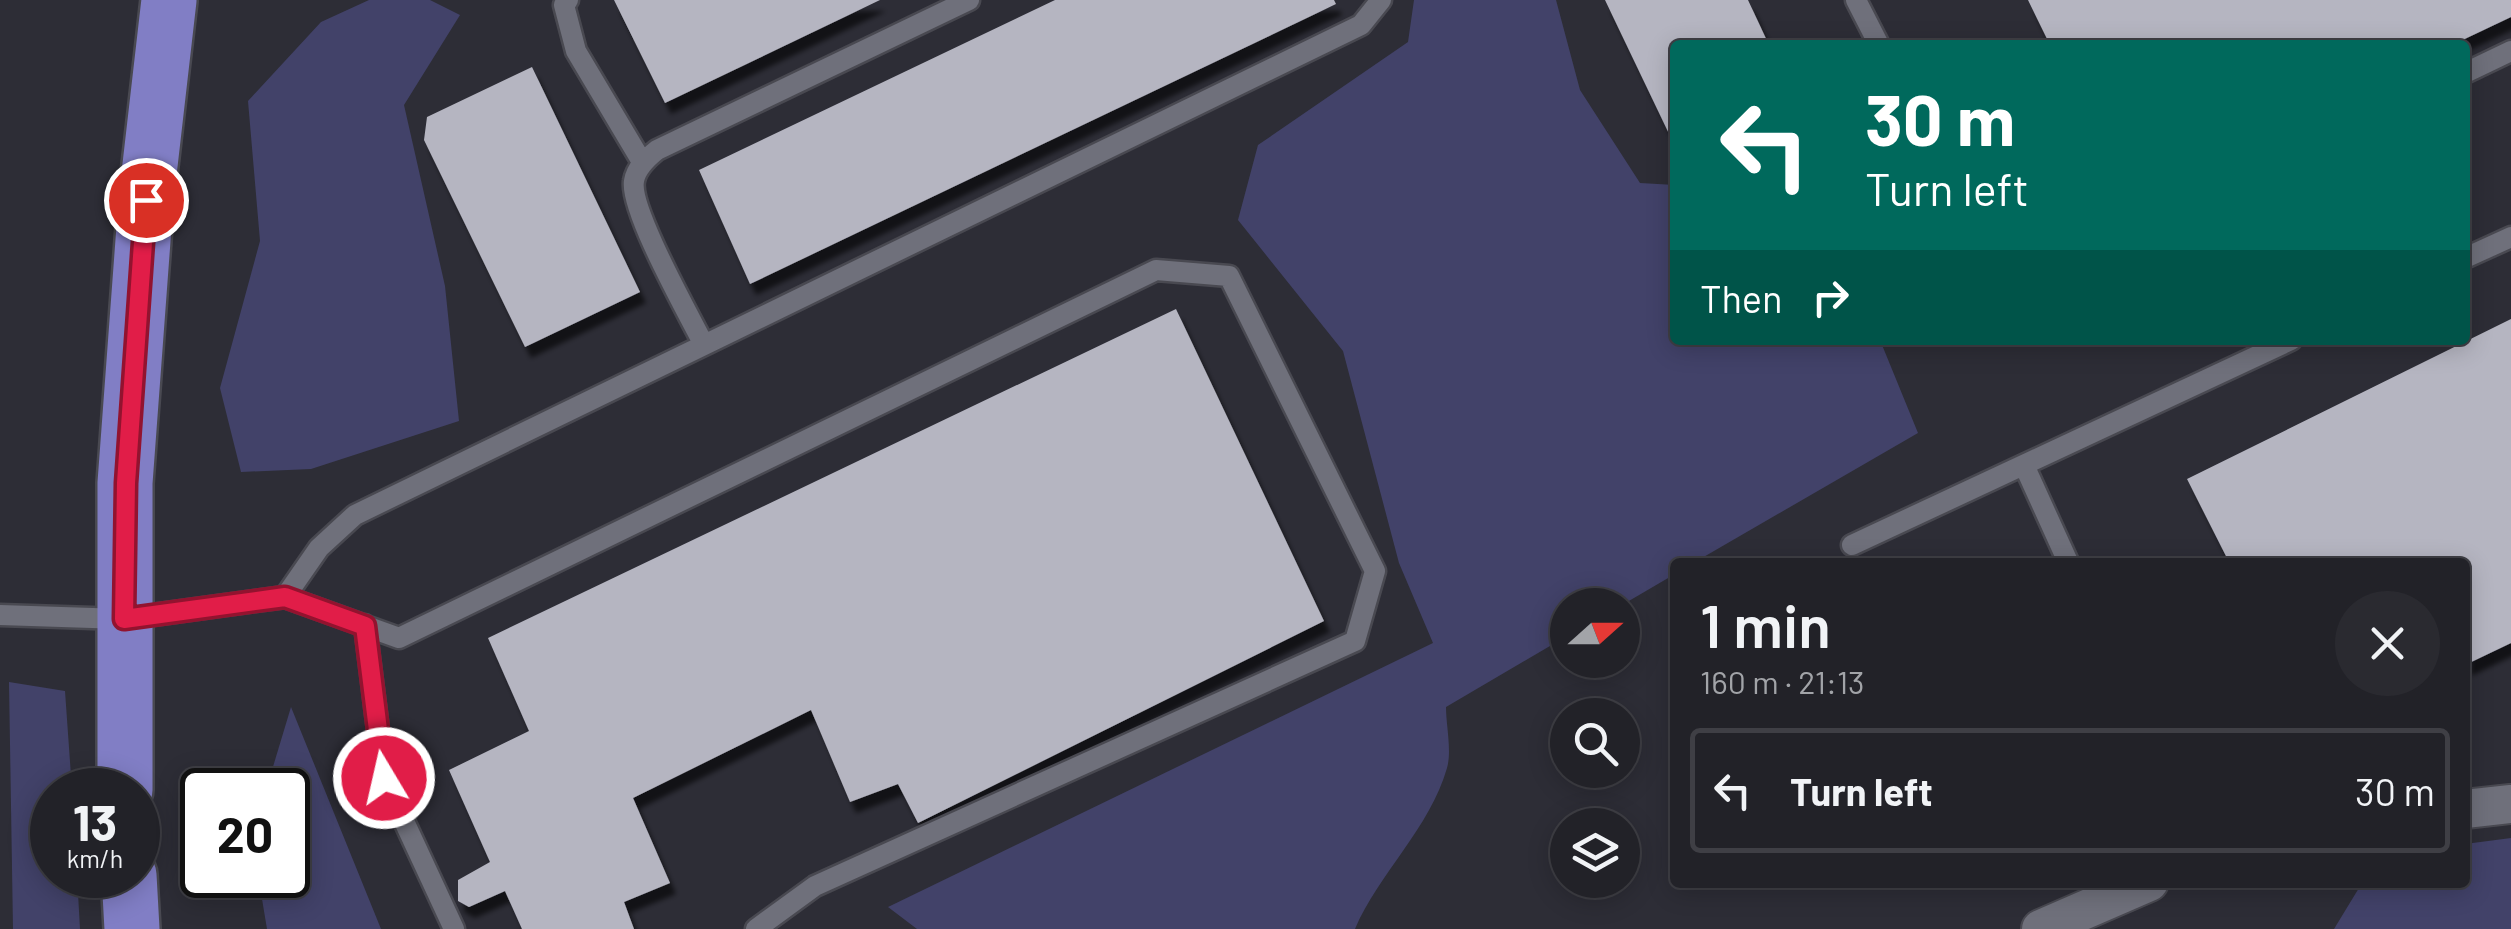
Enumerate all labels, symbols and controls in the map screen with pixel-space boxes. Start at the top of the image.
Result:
text: 30 m [1865,76,2015,160]
icon: left [1700,80,1830,210]
pin [104,158,189,243]
text: Turn left [1865,161,2029,215]
icon: arrive [119,173,174,228]
icon: right [1803,270,1858,325]
text: Then [1700,275,1783,321]
north arrow [1550,588,1640,678]
map controls [1550,588,1640,898]
text: 1 min [1700,588,1831,660]
button: close [2335,591,2440,696]
text: 160 m · 21:13 [1700,662,1865,700]
button: search [1550,698,1640,788]
position arrow [332,726,436,830]
icon: left [1705,763,1760,818]
speed limit sign: 20 [180,768,310,898]
text: Turn left [1790,768,1933,814]
text: 30 m [2355,768,2435,814]
text: 13 [73,791,117,851]
button: layers [1550,808,1640,898]
text: km/h [67,843,123,873]

